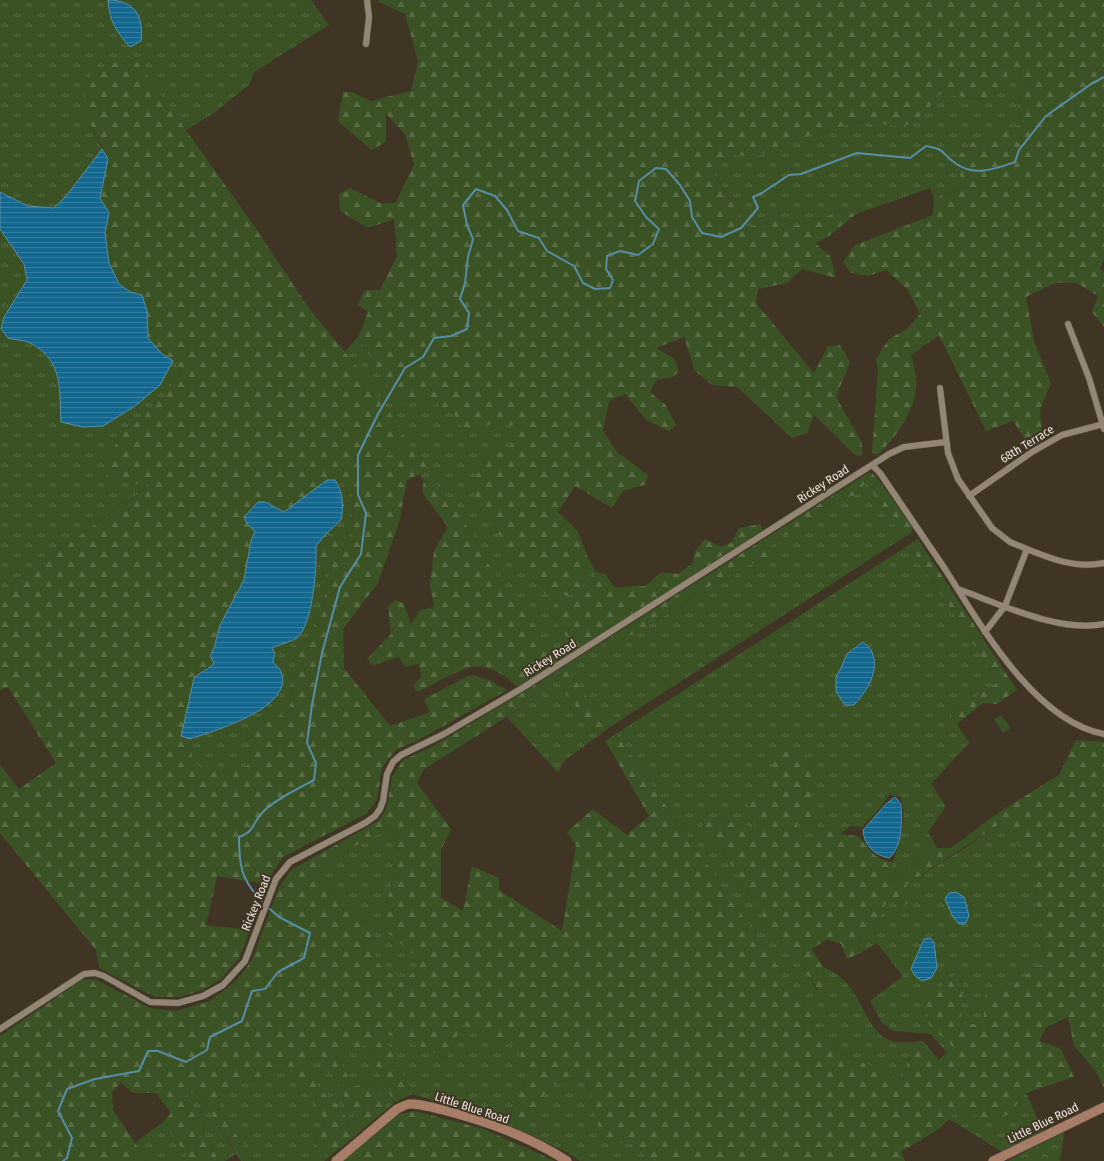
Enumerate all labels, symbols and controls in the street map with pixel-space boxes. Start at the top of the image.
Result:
street label: 68th Terrace [998,422,1056,466]
street label: Rickey Road [794,462,852,506]
street label: Rickey Road [521,636,579,680]
street label: Rickey Road [238,873,274,933]
street label: Little Blue Road [433,1089,511,1127]
street label: Little Blue Road [1005,1100,1081,1146]

